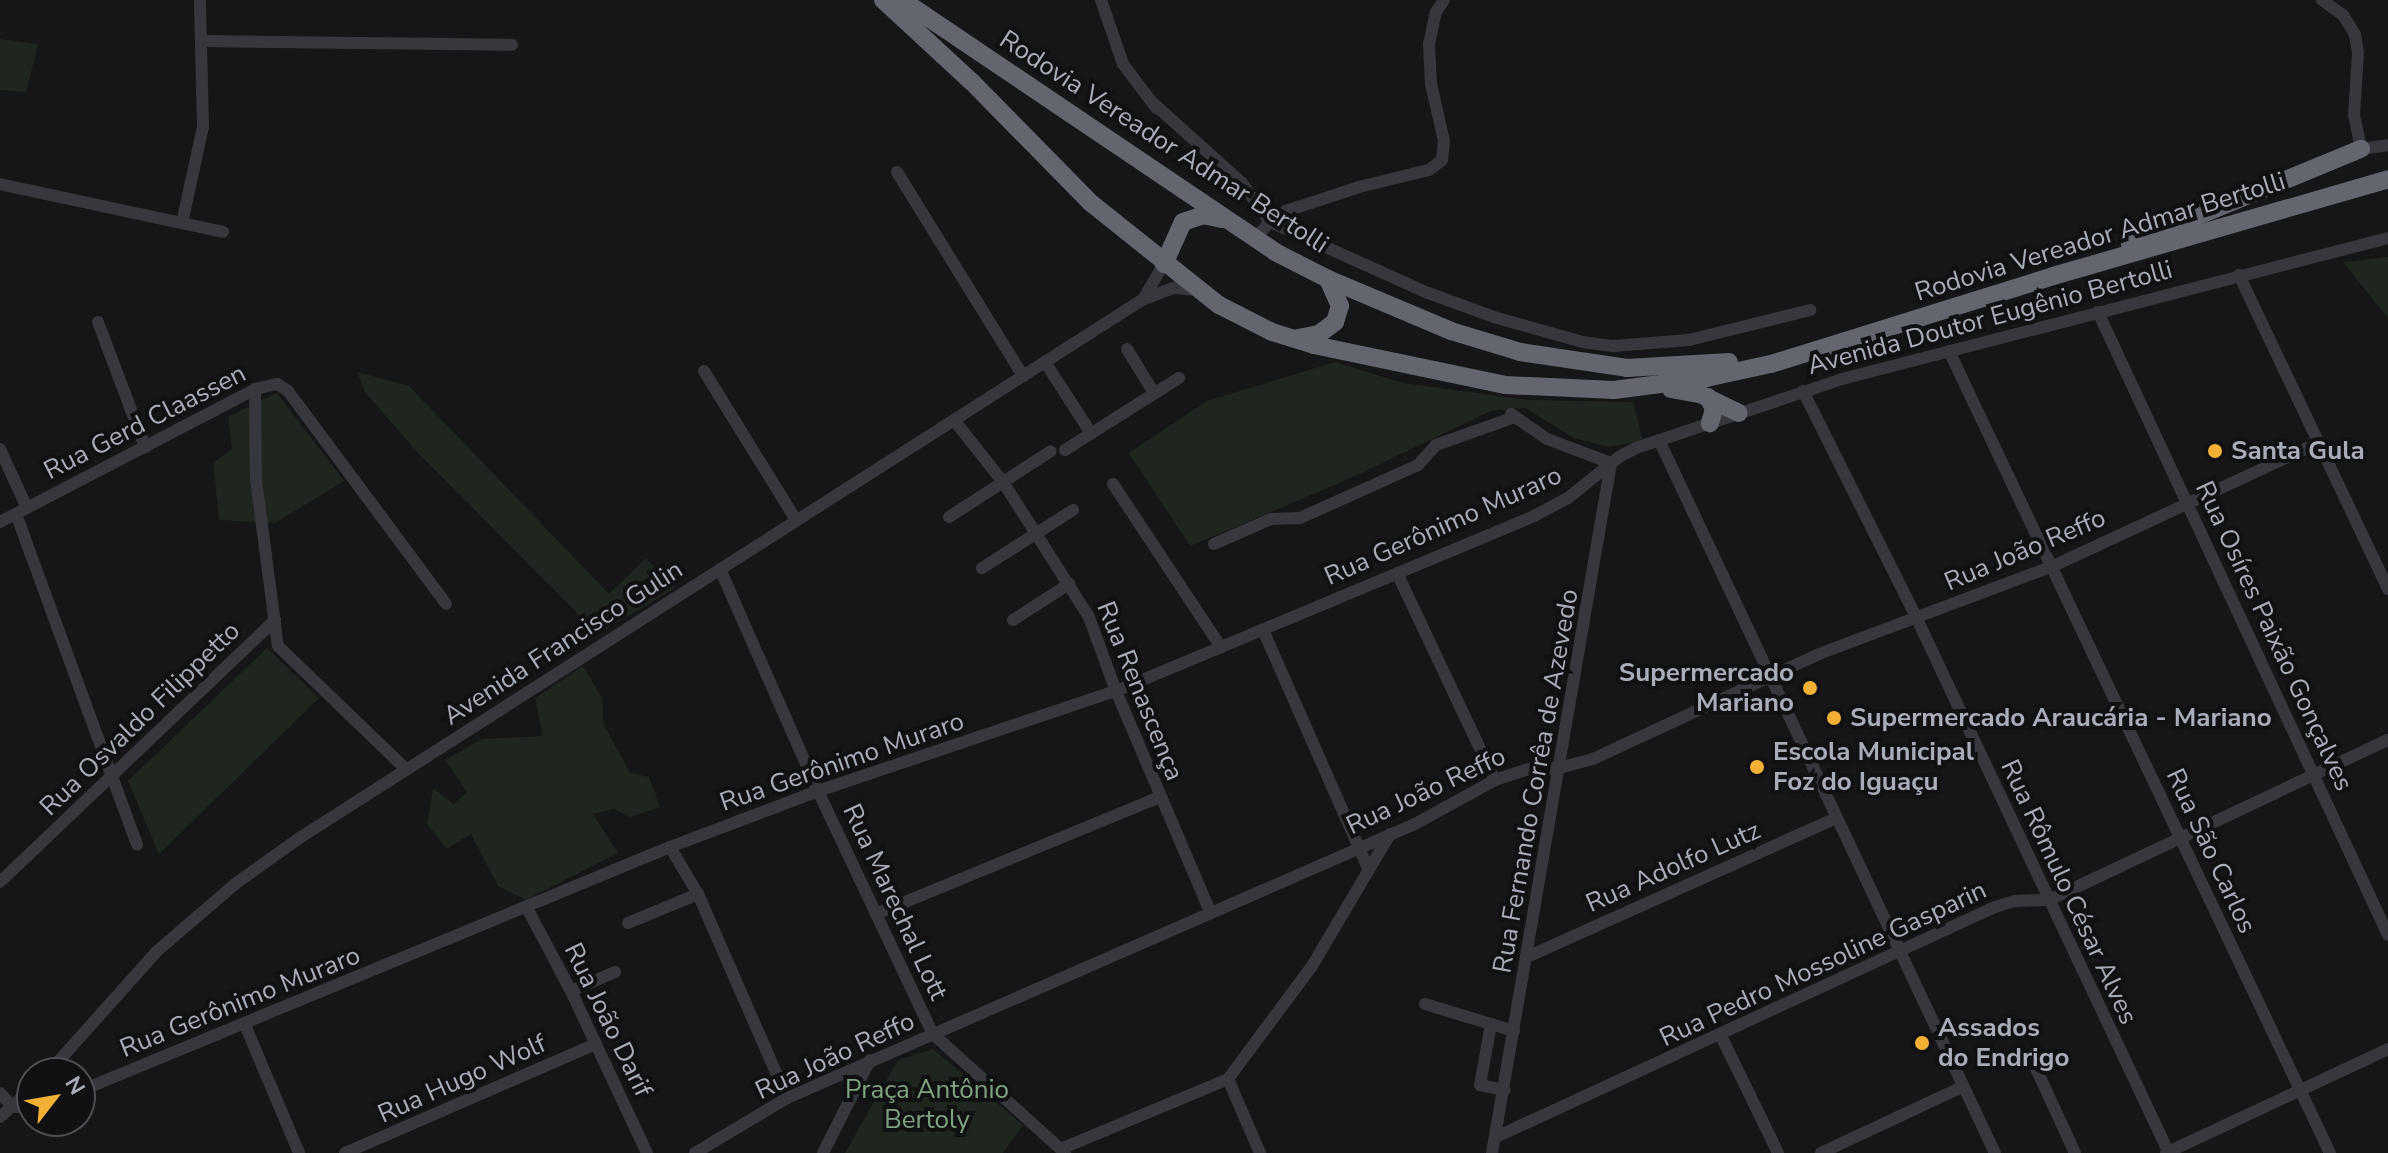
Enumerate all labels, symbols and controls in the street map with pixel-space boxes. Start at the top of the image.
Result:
street label: Rodovia Vereador Admar Bertolli [994,24,1334,260]
street label: Rodovia Vereador Admar Bertolli [1911,166,2289,308]
street label: Avenida Doutor Eugênio Bertolli [1804,254,2176,382]
street label: Rua Gerd Claassen [39,358,251,486]
place label: Santa Gula [2231,435,2365,467]
marker: Santa Gula [2206,442,2224,460]
street label: Rua Gerônimo Muraro [1320,460,1566,592]
street label: Rua Osíres Paixão Gonçalves [2188,476,2360,796]
street label: Rua João Reffo [1940,502,2110,598]
street label: Avenida Francisco Gulin [438,554,688,732]
street label: Rua Fernando Corrêa de Azevedo [1487,587,1585,975]
street label: Rua Renascença [1090,597,1190,785]
street label: Rua Osvaldo Filippetto [34,615,246,823]
place label: Supermercado Mariano [1619,657,1794,718]
marker: Supermercado Mariano [1801,679,1819,697]
place label: Supermercado Araucária - Mariano [1850,702,2272,734]
street label: Rua Gerônimo Muraro [716,706,968,818]
marker: Supermercado Araucária - Mariano [1825,709,1843,727]
place label: Escola Municipal Foz do Iguaçu [1773,736,1974,798]
street label: Rua João Reffo [1341,740,1511,842]
street label: Rua Rômulo César Alves [1994,755,2144,1029]
marker: Escola Municipal Foz do Iguaçu [1748,758,1766,776]
street label: Rua São Carlos [2159,764,2263,938]
street label: Rua Marechal Lott [836,799,954,1005]
street label: Rua Adolfo Lutz [1581,815,1765,919]
street label: Rua Pedro Mossoline Gasparin [1655,874,1991,1054]
street label: Rua João Darif [557,938,659,1102]
street label: Rua Gerônimo Muraro [115,940,365,1064]
street label: Rua João Reffo [750,1005,920,1107]
place label: Assados do Endrigo [1938,1012,2069,1074]
street label: Rua Hugo Wolf [373,1028,551,1130]
marker: Assados do Endrigo [1913,1034,1931,1052]
north arrow [16,1057,96,1137]
text: N [58,1071,92,1100]
park label: Praça Antônio Bertoly [845,1074,1009,1136]

